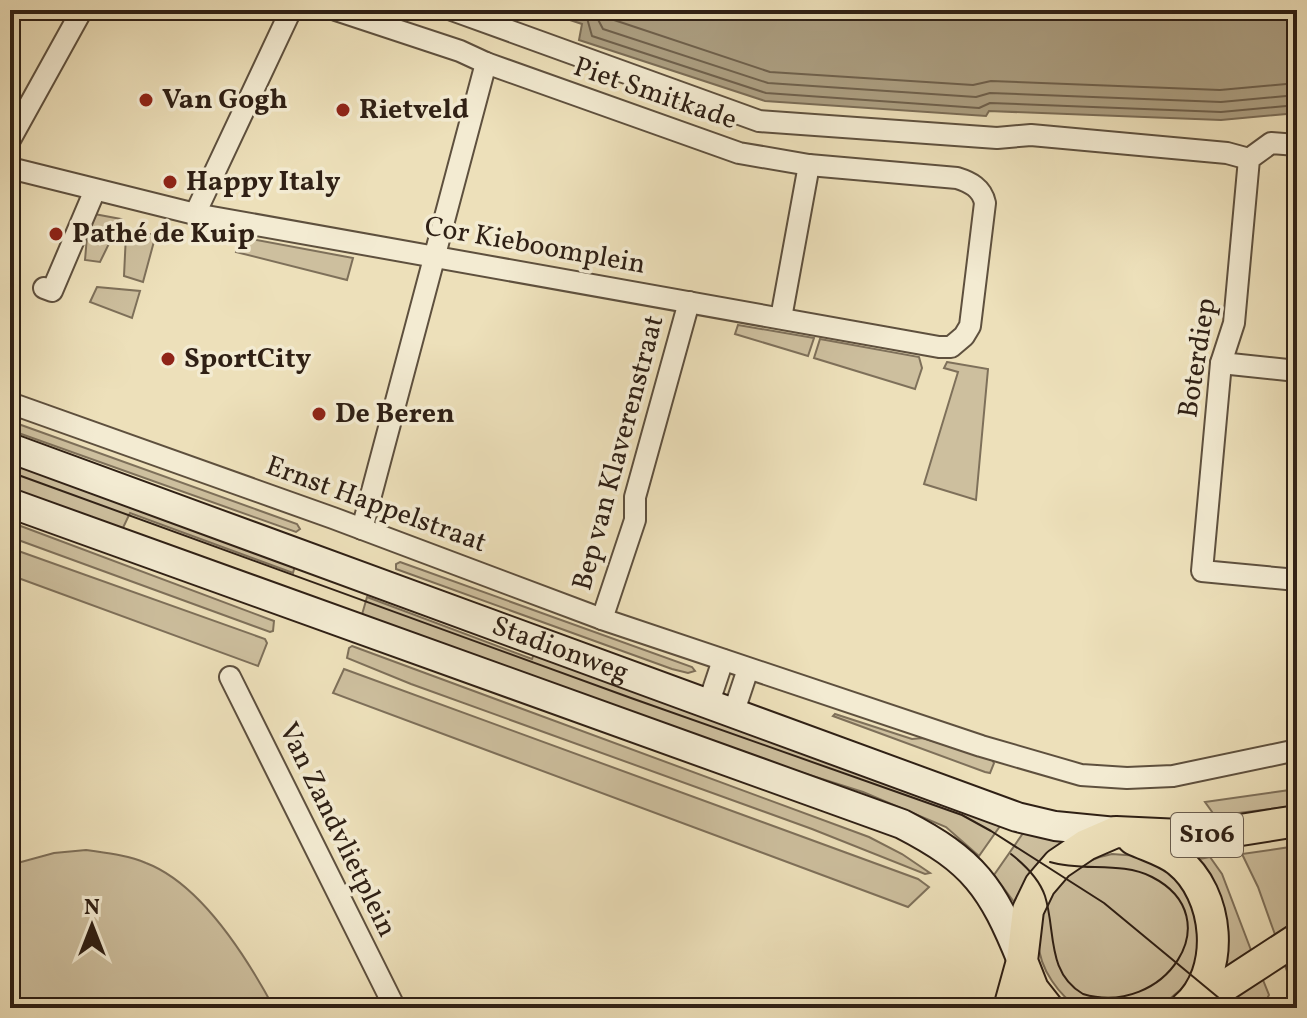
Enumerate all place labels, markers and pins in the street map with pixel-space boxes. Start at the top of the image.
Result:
place label: Van Gogh [162,81,288,120]
marker: Van Gogh [137,91,155,109]
place label: Rietveld [359,91,469,130]
marker: Rietveld [334,101,352,119]
place label: Happy Italy [186,163,341,202]
marker: Happy Italy [161,173,179,191]
place label: Pathé de Kuip [72,215,255,254]
marker: Pathé de Kuip [47,225,65,243]
place label: SportCity [184,340,311,379]
marker: SportCity [159,350,177,368]
place label: De Beren [335,395,455,434]
marker: De Beren [310,405,328,423]

